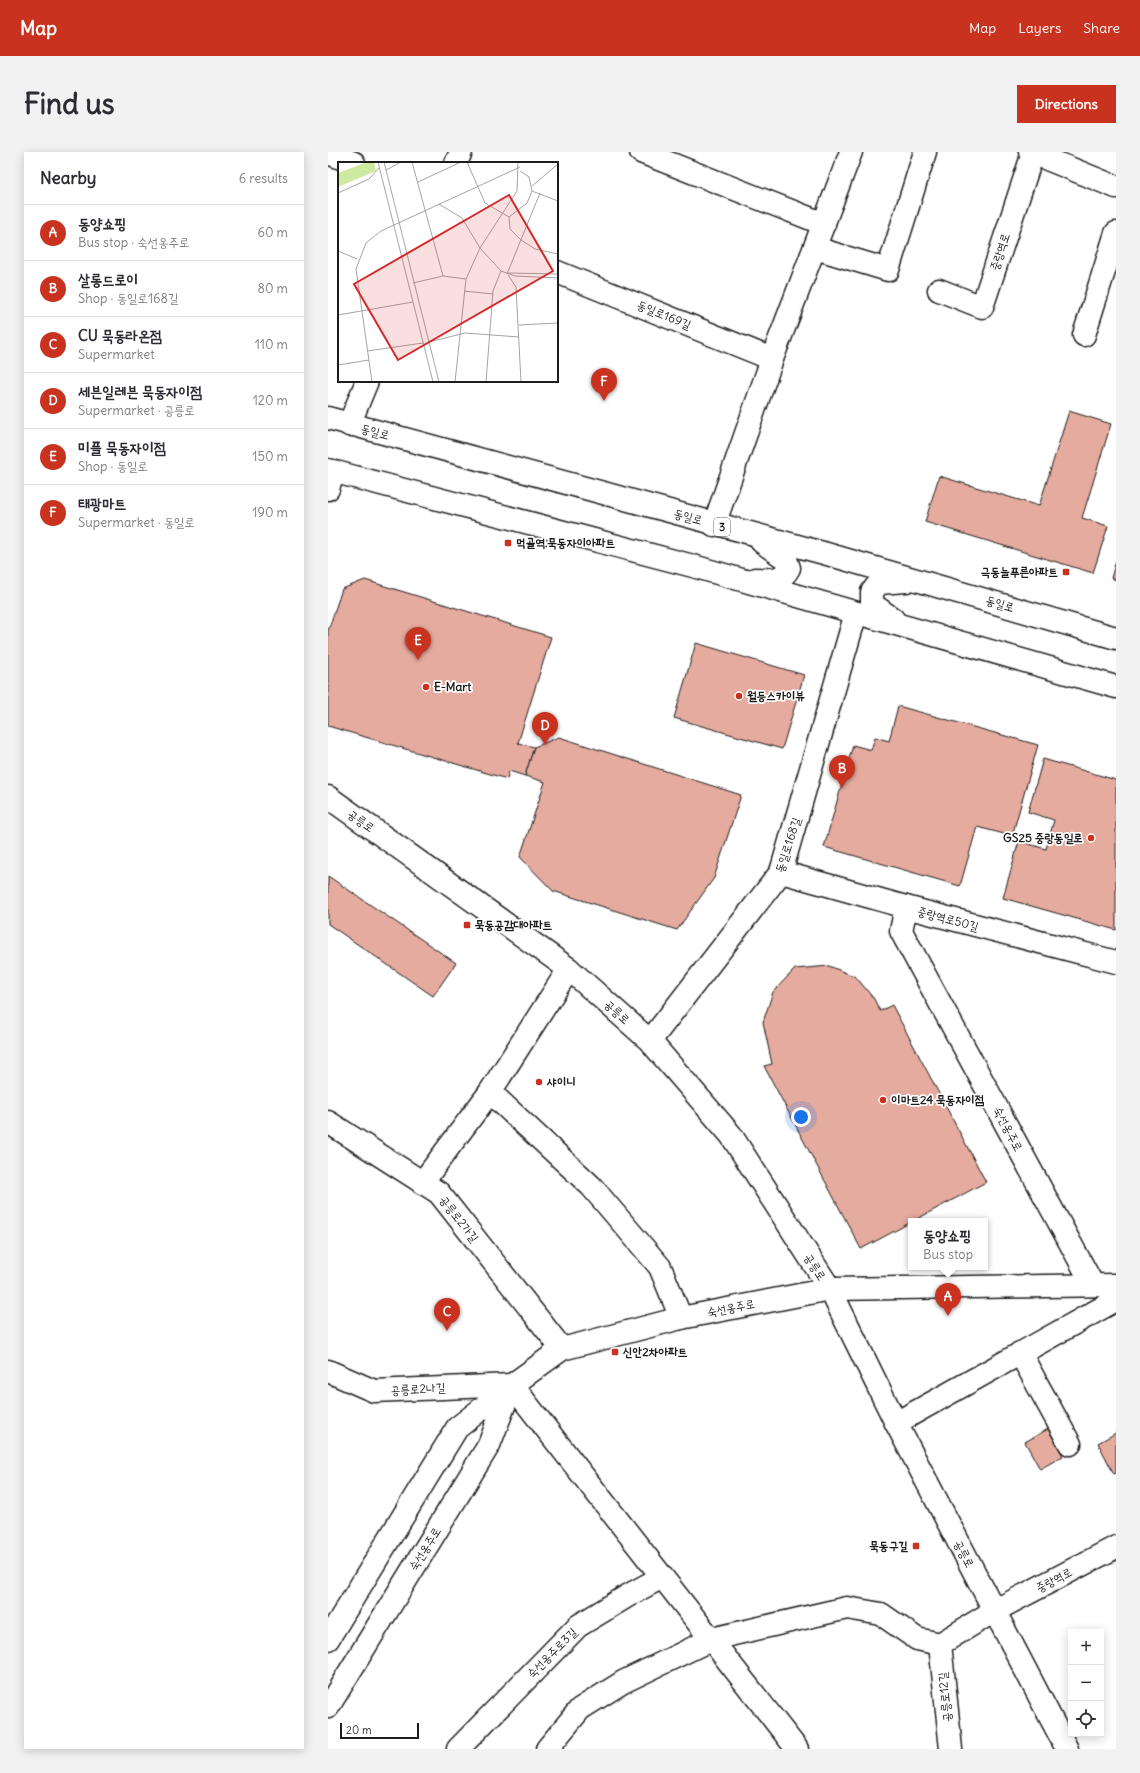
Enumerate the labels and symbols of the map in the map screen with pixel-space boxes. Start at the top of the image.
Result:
inset map [338,162,558,382]
street label: 중랑역로 [986,231,1013,273]
street label: 동일로169길 [635,297,694,332]
pin: F [591,368,617,401]
street label: 동일로 [359,421,391,443]
street label: 동일로 [672,506,704,528]
road number: 3 [714,518,730,536]
place label: 먹골역.묵동자이아파트 [516,535,615,550]
marker: 먹골역.묵동자이아파트 [503,538,513,548]
place label: 극동늘푸른아파트 [981,564,1058,579]
marker: 극동늘푸른아파트 [1061,567,1071,577]
street label: 동일로 [984,592,1016,615]
pin: E [405,627,431,660]
place label: E-Mart [434,679,472,694]
marker: E-Mart [421,682,431,692]
place label: 월등스카이뷰 [747,688,805,703]
marker: 월등스카이뷰 [734,691,744,701]
pin: D [532,712,558,745]
pin: B [829,755,855,788]
street label: 공릉로 [345,806,377,835]
street label: 동일로168길 [772,815,804,874]
place label: GS25 중랑동일로 [1003,830,1083,845]
marker: GS25 중랑동일로 [1086,833,1096,843]
street label: 중랑역로50길 [916,903,981,934]
place label: 묵동공감대아파트 [475,917,553,932]
marker: 묵동공감대아파트 [462,920,472,930]
street label: 공릉로 [602,996,633,1027]
place label: 샤이니 [546,1074,576,1089]
marker: 샤이니 [534,1077,544,1087]
place label: 이마트24 묵동자이점 [891,1092,985,1107]
marker: 이마트24 묵동자이점 [878,1095,888,1105]
street label: 숙선옹주로 [990,1104,1026,1154]
your location [791,1107,811,1127]
street label: 공릉로2가길 [437,1192,482,1245]
street label: 공릉로 [801,1250,830,1283]
pin: A [935,1283,961,1316]
street label: 숙선옹주로 [706,1296,756,1319]
pin: C [434,1298,460,1331]
place label: 신안2차아파트 [623,1344,688,1359]
marker: 신안2차아파트 [610,1347,620,1357]
street label: 공릉로2나길 [390,1380,446,1397]
street label: 숙선옹주로 [405,1524,444,1573]
street label: 공릉로 [951,1537,978,1570]
place label: 묵동구길 [869,1538,908,1553]
marker: 묵동구길 [911,1541,921,1551]
street label: 중랑역로 [1033,1564,1074,1595]
street label: 숙선옹주로3길 [523,1624,580,1681]
street label: 공릉로12길 [934,1671,955,1723]
scale bar [340,1721,419,1740]

